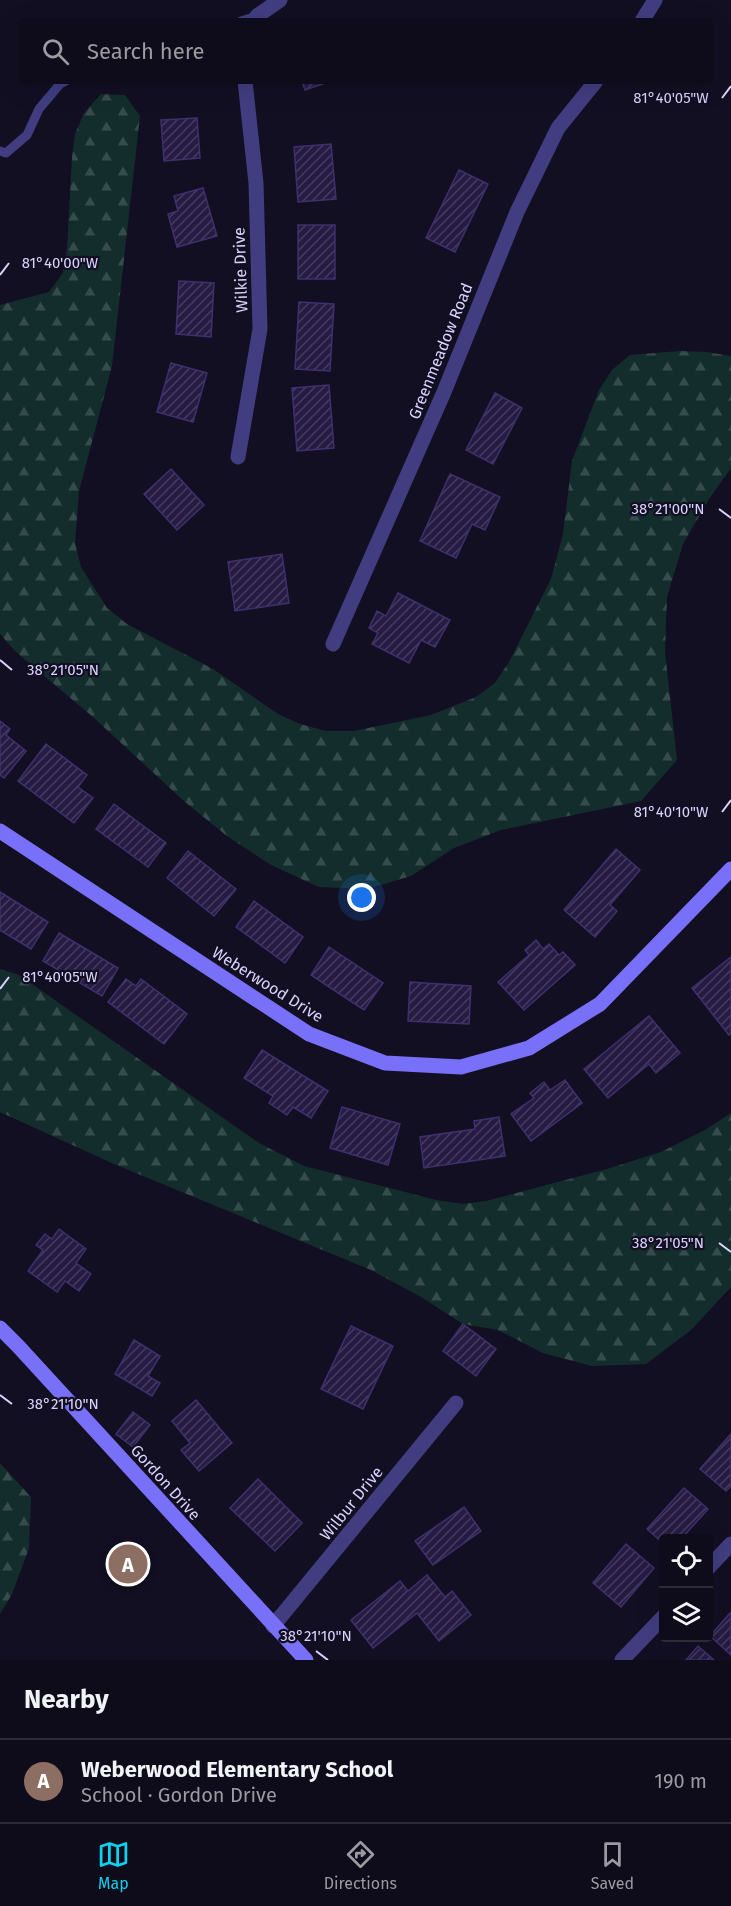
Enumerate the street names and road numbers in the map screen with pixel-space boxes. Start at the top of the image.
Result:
street label: Wilkie Drive [230,227,251,313]
street label: Greenmeadow Road [404,280,476,422]
street label: Weberwood Drive [209,943,327,1026]
street label: Gordon Drive [127,1441,205,1524]
street label: Wilbur Drive [316,1463,387,1544]

